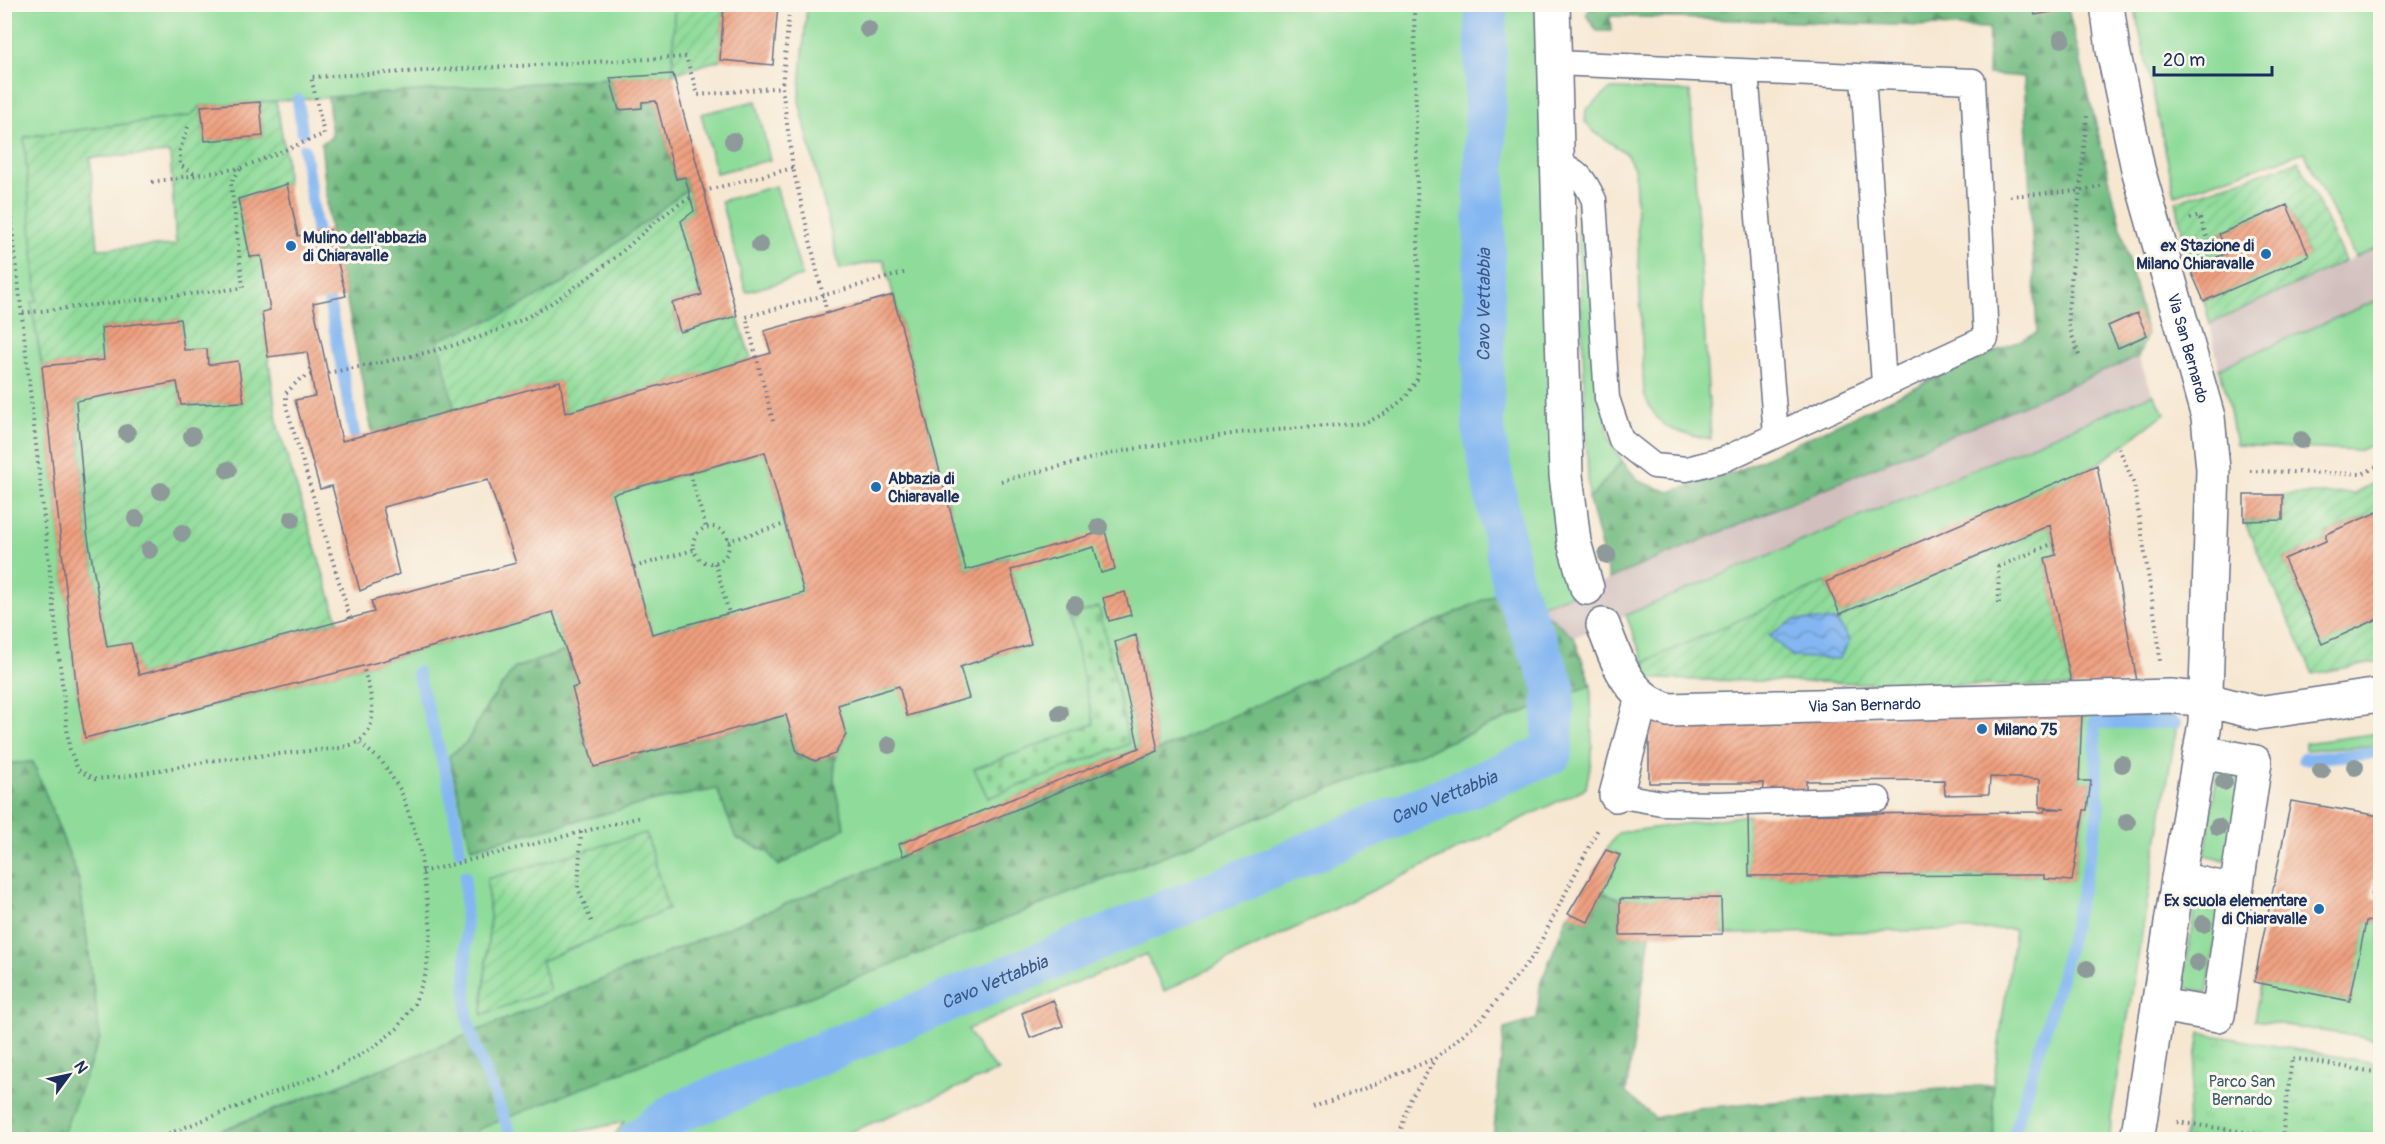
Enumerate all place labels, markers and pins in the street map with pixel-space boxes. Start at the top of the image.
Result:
place label: Mulino dell'abbazia di Chiaravalle [303,228,427,266]
place label: ex Stazione di Milano Chiaravalle [2136,236,2255,274]
marker: Mulino dell'abbazia di Chiaravalle [284,239,298,253]
marker: ex Stazione di Milano Chiaravalle [2259,247,2273,261]
place label: Abbazia di Chiaravalle [888,469,960,507]
marker: Abbazia di Chiaravalle [869,480,883,494]
place label: Milano 75 [1994,720,2058,740]
marker: Milano 75 [1975,722,1989,736]
place label: Ex scuola elementare di Chiaravalle [2164,891,2308,929]
marker: Ex scuola elementare di Chiaravalle [2312,902,2326,916]

